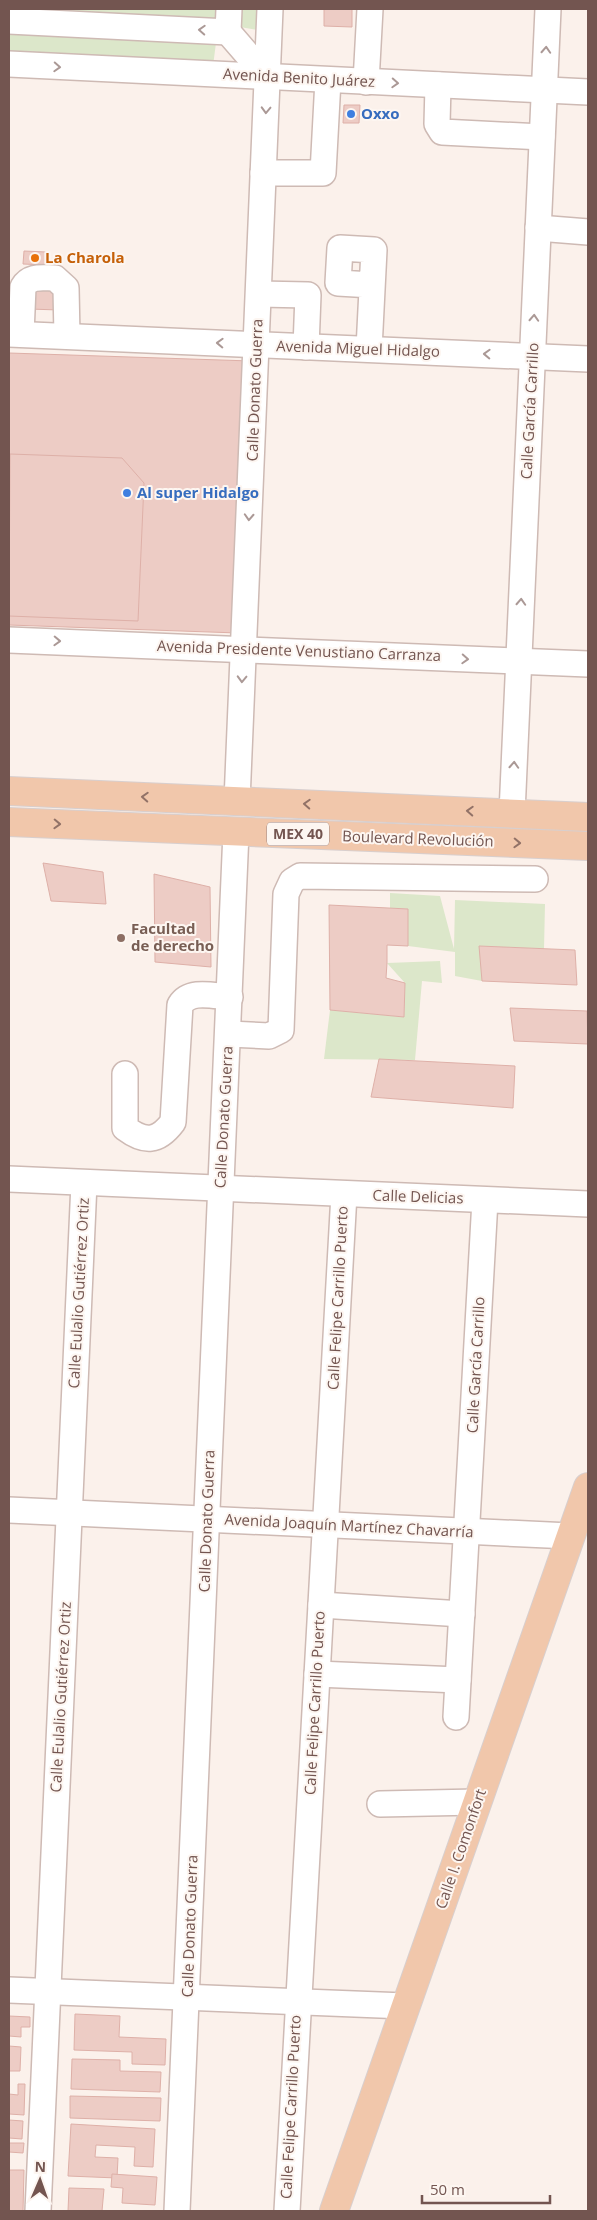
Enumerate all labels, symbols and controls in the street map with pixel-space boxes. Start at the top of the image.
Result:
one-way arrow [198,25,206,36]
one-way arrow [541,46,551,54]
one-way arrow [54,61,62,72]
street label: Avenida Benito Juárez [222,63,376,91]
one-way arrow [391,78,399,88]
place label: Oxxo [361,103,400,123]
one-way arrow [261,106,271,114]
marker: Oxxo [345,108,357,120]
place label: La Charola [45,247,125,267]
marker: La Charola [29,252,41,264]
one-way arrow [529,313,539,321]
street label: Calle Donato Guerra [242,318,266,462]
street label: Avenida Miguel Hidalgo [276,335,440,361]
one-way arrow [216,337,224,348]
street label: Calle García Carrillo [515,342,543,480]
one-way arrow [483,349,491,360]
place label: Al super Hidalgo [137,482,259,502]
marker: Al super Hidalgo [121,487,133,499]
one-way arrow [244,513,255,521]
one-way arrow [516,598,527,606]
street label: Avenida Presidente Venustiano Carranza [157,635,441,665]
one-way arrow [54,636,62,647]
one-way arrow [461,653,469,664]
one-way arrow [237,676,247,684]
one-way arrow [509,760,519,768]
one-way arrow [141,791,149,802]
one-way arrow [303,799,311,809]
one-way arrow [465,806,473,817]
one-way arrow [54,819,62,830]
road number: MEX 40 [267,822,329,846]
street label: Boulevard Revolución [342,825,494,851]
one-way arrow [514,838,521,848]
place label: Facultad de derecho [131,918,214,955]
marker: Facultad de derecho [115,932,127,944]
street label: Calle Donato Guerra [209,1045,237,1189]
street label: Calle Delicias [372,1184,464,1208]
street label: Calle Eulalio Gutiérrez Ortiz [63,1197,93,1389]
street label: Calle Felipe Carrillo Puerto [322,1205,352,1391]
street label: Calle García Carrillo [461,1296,489,1434]
street label: Calle Donato Guerra [194,1449,218,1593]
street label: Avenida Joaquín Martínez Chavarría [224,1508,474,1542]
street label: Calle Eulalio Gutiérrez Ortiz [45,1601,75,1793]
street label: Calle Felipe Carrillo Puerto [299,1610,329,1796]
street label: Calle I. Comonfort [430,1786,490,1911]
street label: Calle Donato Guerra [177,1854,201,1998]
street label: Calle Felipe Carrillo Puerto [275,2014,305,2200]
north arrow [15,2155,65,2205]
text: N [34,2157,46,2176]
scale bar [422,2172,550,2204]
text: 50 m [430,2179,465,2199]

